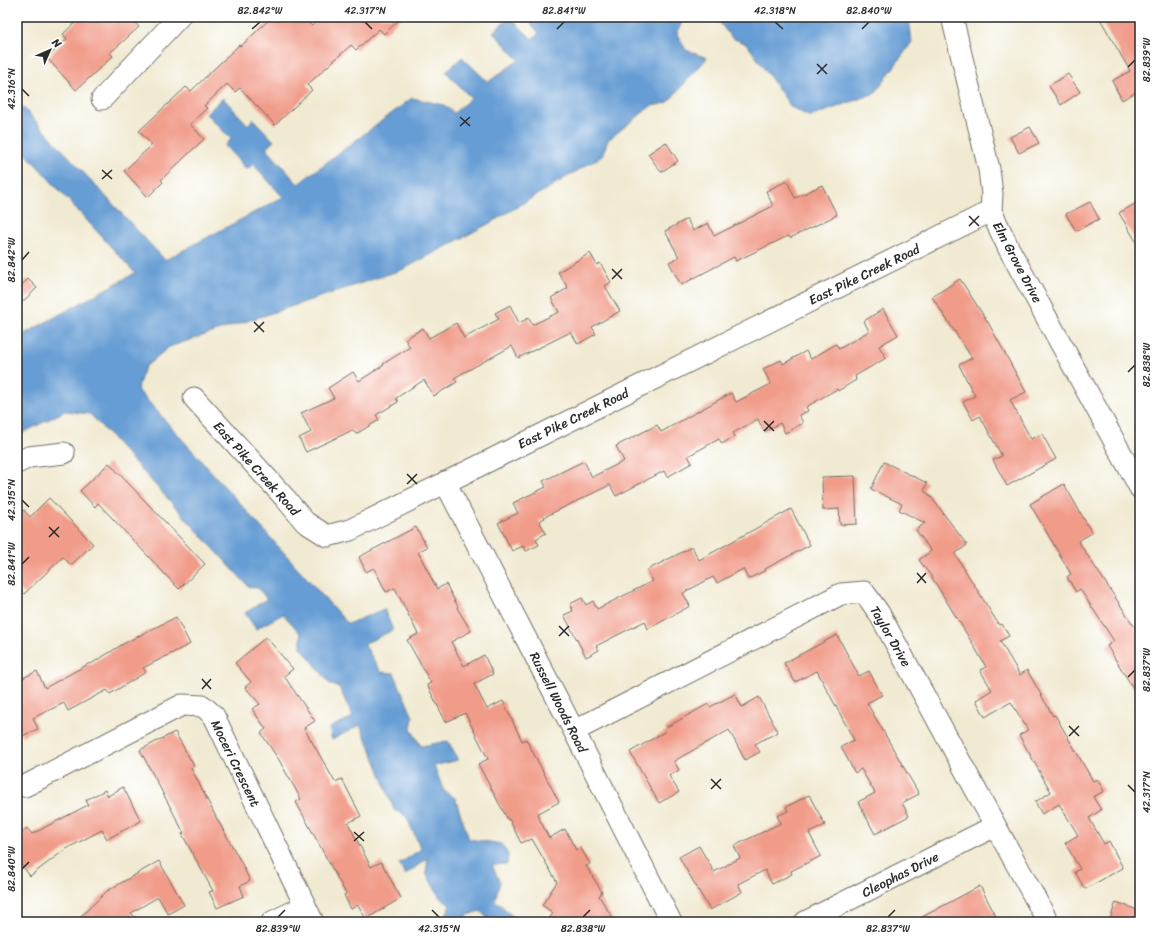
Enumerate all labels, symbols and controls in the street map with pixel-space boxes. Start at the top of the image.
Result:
text: 82.842°W [238,2,283,20]
text: 42.317°N [344,2,386,20]
text: 82.841°W [542,2,586,20]
text: 42.318°N [754,2,796,20]
text: 82.840°W [846,2,892,20]
north arrow [30,30,70,70]
text: N [47,33,66,53]
text: 82.839°W [1138,37,1156,82]
text: 42.316°N [3,68,21,110]
street label: Elm Grove Drive [986,217,1049,308]
text: 82.842°W [3,237,21,282]
street label: East Pike Creek Road [805,237,925,311]
text: 82.838°W [1138,343,1156,387]
street label: East Pike Creek Road [514,381,634,455]
street label: East Pike Creek Road [207,416,307,522]
text: 42.315°N [3,479,21,521]
text: 82.841°W [3,542,21,586]
street label: Taylor Drive [864,601,918,672]
street label: Russell Woods Road [523,648,594,758]
text: 82.837°W [1138,648,1156,692]
street label: Moceri Crescent [204,716,267,811]
text: 42.317°N [1138,771,1156,813]
street label: Cleophas Drive [858,845,943,904]
text: 82.840°W [3,846,21,892]
text: 82.839°W [256,920,301,938]
text: 42.315°N [418,920,460,938]
text: 82.838°W [561,920,605,938]
text: 82.837°W [866,920,910,938]

